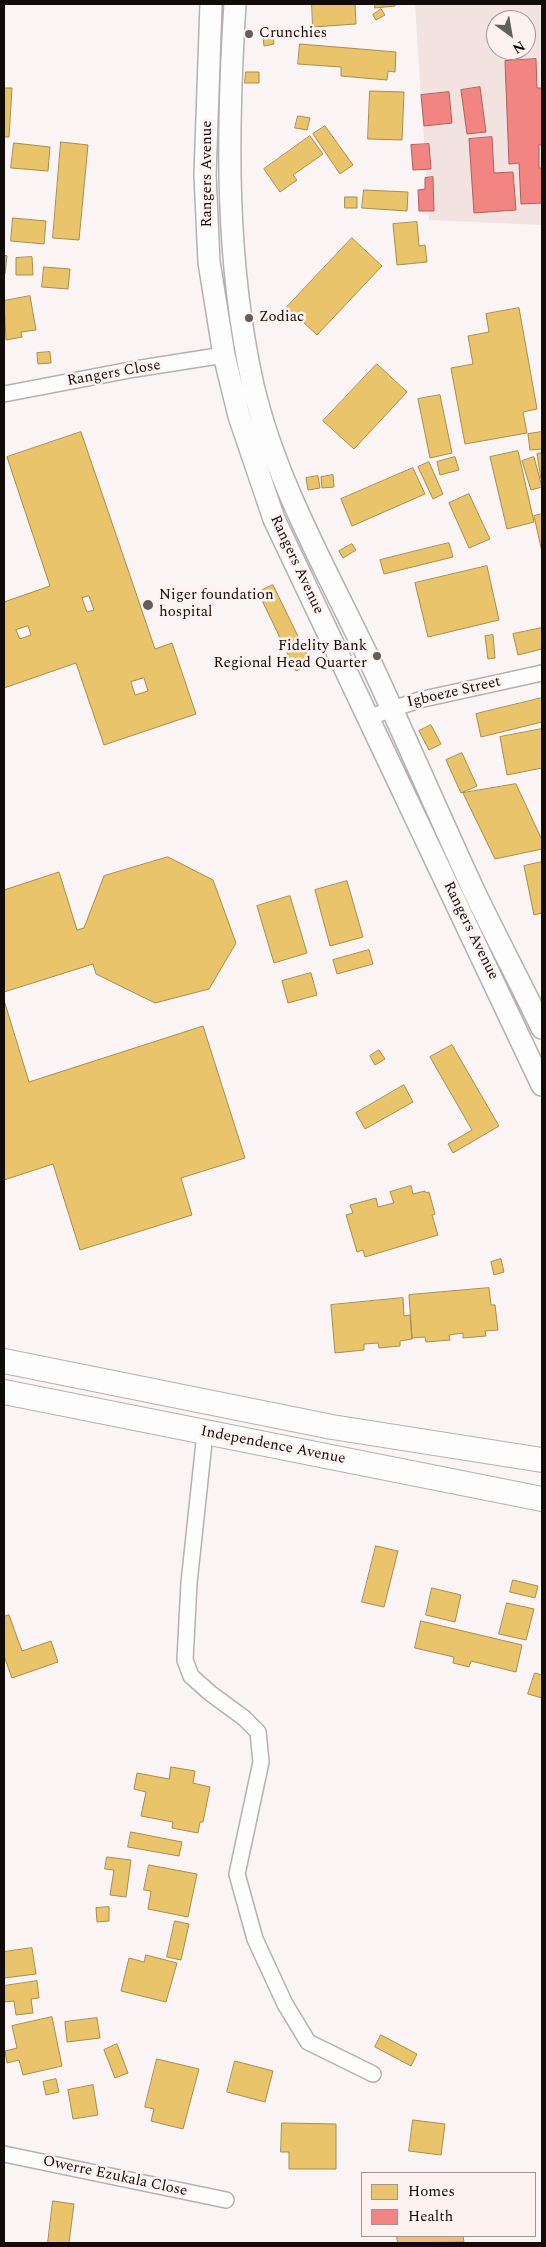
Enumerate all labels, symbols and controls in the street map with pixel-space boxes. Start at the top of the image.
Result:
north arrow [486,10,536,60]
place label: Crunchies [259,25,327,43]
marker: Crunchies [243,28,255,40]
text: N [508,35,529,59]
street label: Rangers Avenue [199,120,217,228]
place label: Zodiac [259,309,304,327]
marker: Zodiac [243,312,255,324]
street label: Rangers Close [66,357,162,391]
street label: Rangers Avenue [265,513,327,617]
place label: Niger foundation hospital [159,587,274,622]
marker: Niger foundation hospital [141,598,155,612]
place label: Fidelity Bank Regional Head Quarter [213,638,367,673]
marker: Fidelity Bank Regional Head Quarter [371,650,383,662]
street label: Igboeze Street [405,674,503,712]
street label: Rangers Avenue [438,879,502,983]
street label: Independence Avenue [199,1423,347,1469]
street label: Owerre Ezukala Close [41,2153,189,2201]
legend [361,2172,536,2237]
text: Homes [408,2180,455,2203]
text: Health [408,2205,453,2228]

